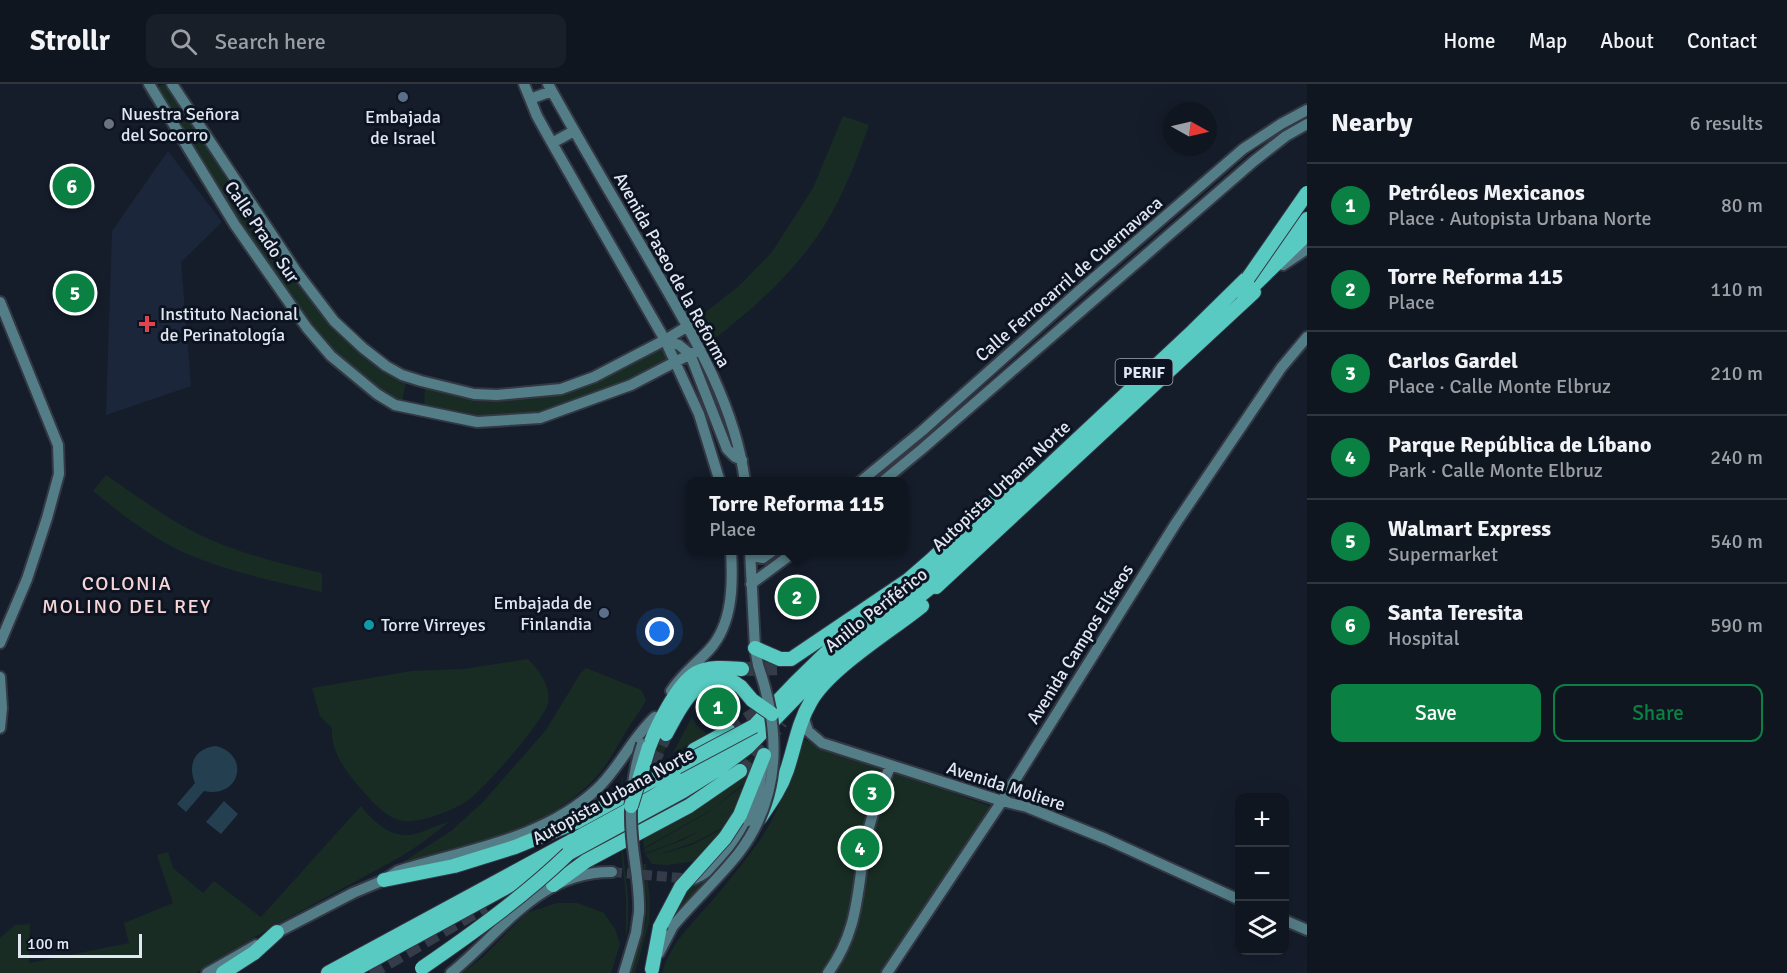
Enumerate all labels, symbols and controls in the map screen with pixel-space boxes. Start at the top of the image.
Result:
search box [146,14,566,68]
text: Strollr [30,24,110,58]
icon: search [167,25,200,58]
text: Search here [215,28,326,55]
text: Home [1443,28,1496,54]
text: Map [1529,28,1567,54]
text: About [1600,28,1654,54]
text: Contact [1687,28,1757,54]
marker: Embajada de Israel [396,90,410,104]
north arrow [1163,102,1217,156]
place label: Nuestra Señora del Socorro [121,103,240,146]
place label: Embajada de Israel [365,106,441,149]
text: Nearby [1331,107,1412,139]
text: 6 results [1690,111,1763,136]
marker: Nuestra Señora del Socorro [102,117,116,131]
pin: 6 [52,164,92,208]
street label: Avenida Paseo de la Reforma [609,168,735,372]
street label: Calle Prado Sur [220,177,304,287]
text: Petróleos Mexicanos [1388,179,1585,206]
street label: Calle Ferrocarril de Cuernavaca [971,192,1167,366]
text: 1 [1345,193,1356,218]
text: 80 m [1721,193,1763,218]
text: Place · Autopista Urbana Norte [1388,206,1651,231]
text: Torre Reforma 115 [1388,263,1563,290]
pin: 5 [56,270,94,316]
text: 2 [1345,277,1356,302]
text: 110 m [1710,277,1763,302]
text: Place [1388,290,1435,315]
place label: Instituto Nacional de Perinatología [160,303,298,346]
marker: Instituto Nacional de Perinatología [138,315,156,333]
text: Carlos Gardel [1388,347,1518,374]
road number: PERIF [1116,359,1172,385]
text: 3 [1345,361,1356,386]
text: 210 m [1710,361,1763,386]
text: Place · Calle Monte Elbruz [1388,374,1611,399]
street label: Autopista Urbana Norte [927,416,1075,556]
text: Parque República de Líbano [1388,431,1651,458]
text: 4 [1345,445,1356,470]
text: 240 m [1710,445,1763,470]
text: Park · Calle Monte Elbruz [1388,458,1603,483]
popup [686,477,908,555]
text: Torre Reforma 115 [709,490,885,517]
text: Walmart Express [1388,515,1551,542]
text: Place [709,517,756,542]
text: 5 [1345,529,1356,554]
text: 540 m [1710,529,1763,554]
text: Supermarket [1388,542,1498,567]
street label: Avenida Campos Elíseos [1022,560,1138,728]
street label: Anillo Periférico [820,563,932,657]
district label: COLONIA MOLINO DEL REY [42,571,212,619]
pin: 2 [778,574,816,620]
place label: Embajada de Finlandia [494,592,592,635]
text: Santa Teresita [1388,599,1523,626]
marker: Embajada de Finlandia [597,606,611,620]
text: 6 [1345,613,1356,638]
text: 590 m [1710,613,1763,638]
place label: Torre Virreyes [381,614,486,636]
your location [645,617,674,646]
marker: Torre Virreyes [362,618,376,632]
text: Hospital [1388,626,1460,651]
pin: 1 [698,684,738,730]
button: Save [1331,684,1541,742]
button: Share [1553,684,1763,742]
street label: Autopista Urbana Norte [528,742,698,850]
street label: Avenida Moliere [944,756,1068,816]
pin: 3 [852,770,892,816]
map controls [1235,793,1289,955]
button: + [1235,793,1289,847]
pin: 4 [840,826,880,870]
button: − [1235,847,1289,901]
button: layers [1235,901,1289,955]
scale bar [18,931,142,958]
text: 100 m [27,934,69,954]

